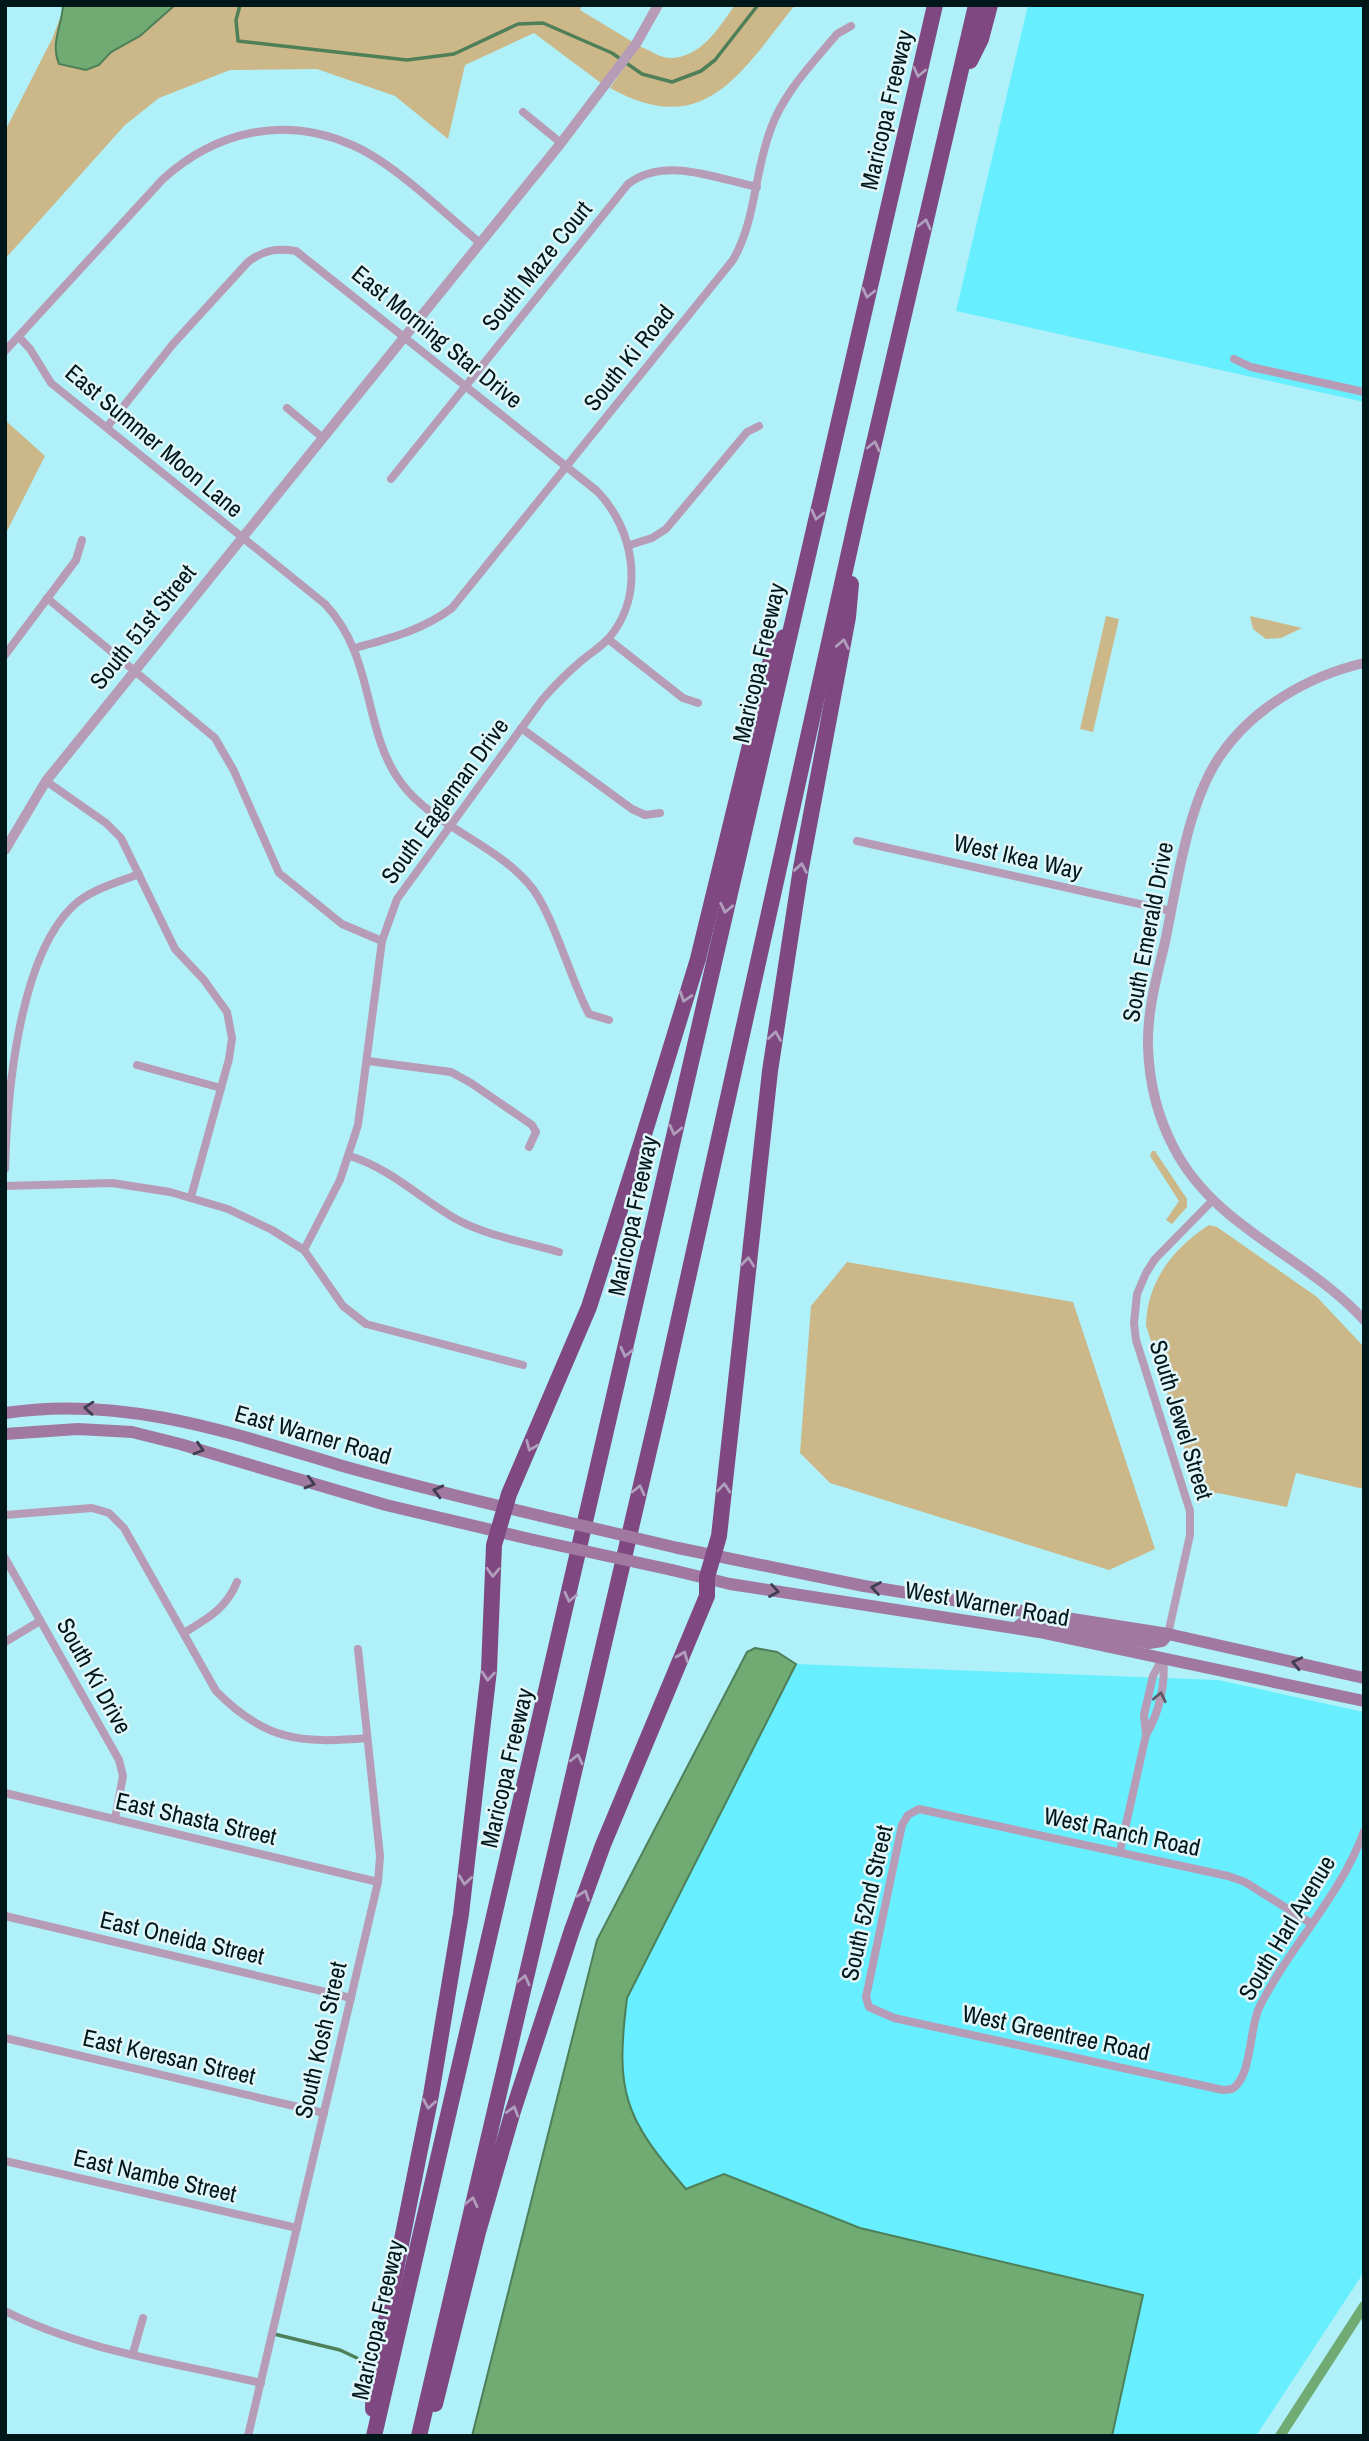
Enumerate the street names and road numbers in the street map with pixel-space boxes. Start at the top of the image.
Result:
street label: Maricopa Freeway [852,27,920,193]
street label: South Maze Court [474,193,599,337]
street label: East Morning Star Drive [346,257,530,415]
street label: South Ki Road [576,298,681,417]
street label: East Summer Moon Lane [59,356,250,524]
street label: South 51st Street [82,557,203,696]
street label: Maricopa Freeway [724,580,792,746]
street label: South Eagleman Drive [373,711,515,890]
street label: West Ikea Way [951,826,1086,886]
street label: South Emerald Drive [1114,839,1180,1025]
street label: Maricopa Freeway [599,1133,665,1299]
street label: South Jewel Street [1143,1336,1222,1504]
street label: East Warner Road [231,1396,395,1472]
street label: West Warner Road [903,1573,1072,1633]
street label: South Ki Drive [50,1612,140,1739]
street label: Maricopa Freeway [472,1685,540,1851]
street label: East Shasta Street [113,1784,280,1852]
street label: West Ranch Road [1041,1799,1203,1863]
street label: South 52nd Street [833,1821,900,1984]
street label: South Harl Avenue [1230,1849,1342,2006]
street label: East Oneida Street [97,1903,268,1972]
street label: South Kosh Street [286,1958,354,2121]
street label: West Greentree Road [959,1997,1153,2068]
street label: East Keresan Street [80,2021,259,2092]
street label: East Nambe Street [71,2141,240,2209]
street label: Maricopa Freeway [343,2237,411,2403]

